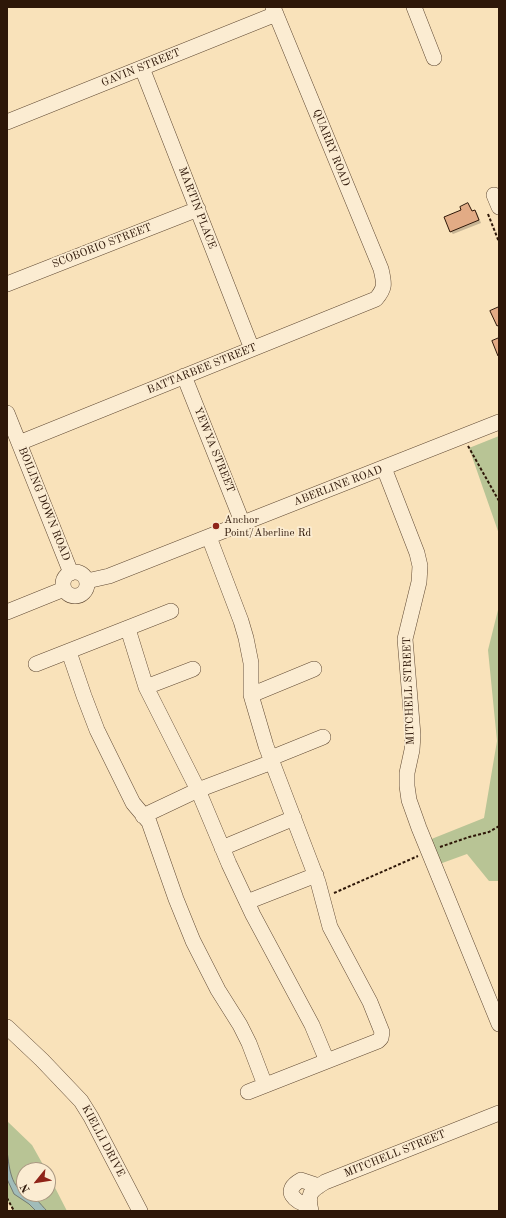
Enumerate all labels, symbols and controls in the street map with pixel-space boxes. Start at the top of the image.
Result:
street label: GAVIN STREET [100,46,182,90]
street label: QUARRY ROAD [310,108,352,188]
street label: MARTIN PLACE [175,165,219,251]
street label: SCOBORIO STREET [50,221,154,271]
street label: BATTARBEE STREET [145,341,259,397]
street label: YEWYA STREET [191,405,237,495]
street label: BOILING DOWN ROAD [15,445,73,563]
street label: ABERLINE ROAD [292,463,384,509]
place label: Anchor Point/Aberline Rd [224,513,311,539]
marker: Anchor Point/Aberline Rd [211,521,221,531]
street label: MITCHELL STREET [401,637,417,745]
street label: KIELLI DRIVE [79,1103,127,1179]
street label: MITCHELL STREET [342,1128,448,1180]
north arrow [16,1162,56,1202]
text: N [19,1181,33,1194]

